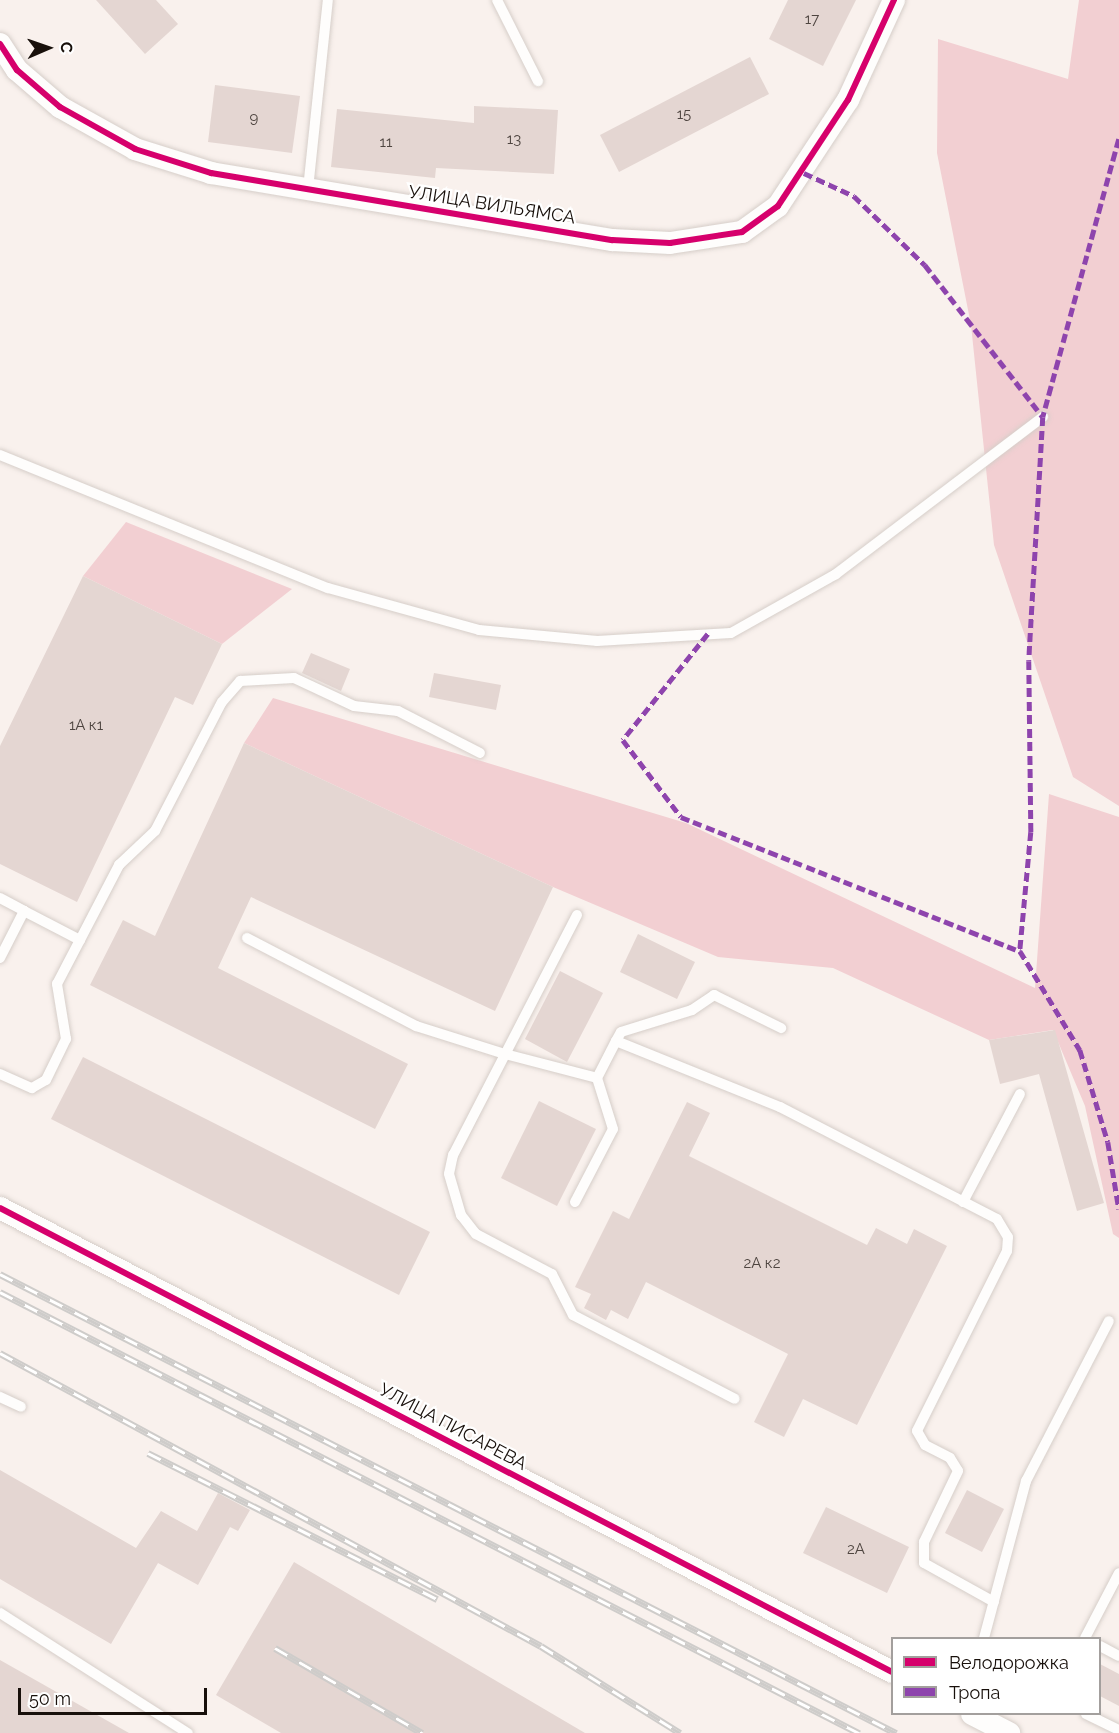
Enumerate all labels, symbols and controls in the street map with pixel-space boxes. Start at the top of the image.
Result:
house number: 17 [805,11,819,29]
north arrow [18,18,78,78]
text: С [57,42,76,53]
house number: 15 [677,106,691,124]
house number: 9 [250,110,258,128]
house number: 13 [507,131,521,149]
house number: 11 [380,134,392,152]
street label: УЛИЦА ВИЛЬЯМСА [407,181,577,229]
house number: 1А к1 [69,717,103,735]
house number: 2А к2 [743,1255,781,1273]
street label: УЛИЦА ПИСАРЕВА [375,1379,531,1475]
house number: 2А [847,1541,865,1559]
legend [891,1637,1101,1715]
text: Велодорожка [949,1652,1069,1673]
scale bar [21,1676,210,1714]
text: Тропа [949,1682,1000,1703]
text: 50 m [29,1688,71,1709]

